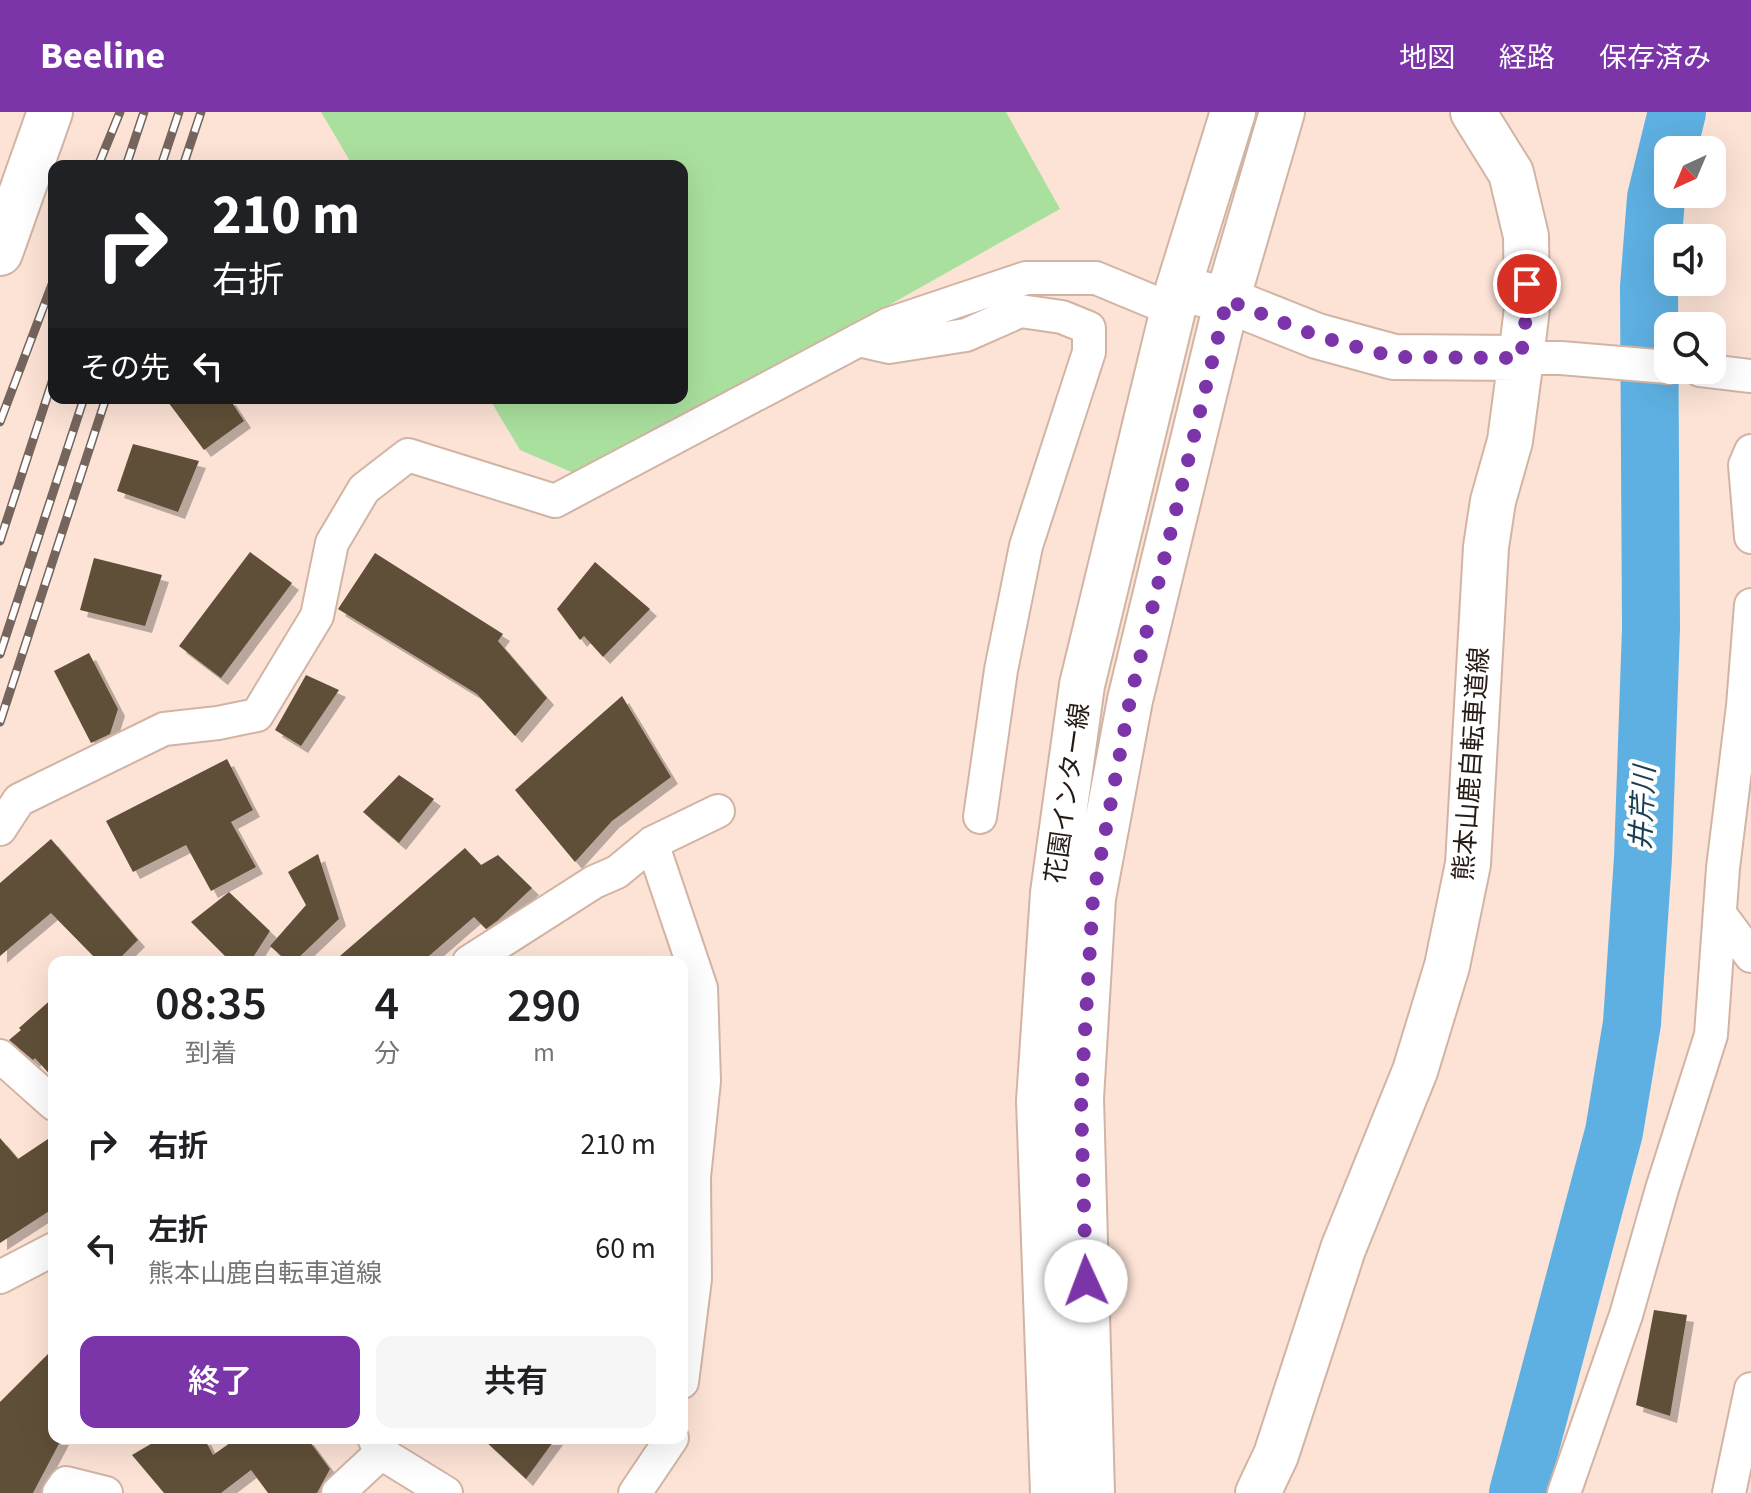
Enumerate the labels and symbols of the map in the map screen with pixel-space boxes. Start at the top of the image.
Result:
north arrow [1654,136,1726,208]
pin [1493,250,1561,318]
street label: 熊本山鹿自転車道線 [1445,646,1498,882]
street label: 花園インター線 [1037,700,1098,886]
water label: 井芹川 [1621,762,1665,851]
position arrow [1044,1239,1128,1323]

